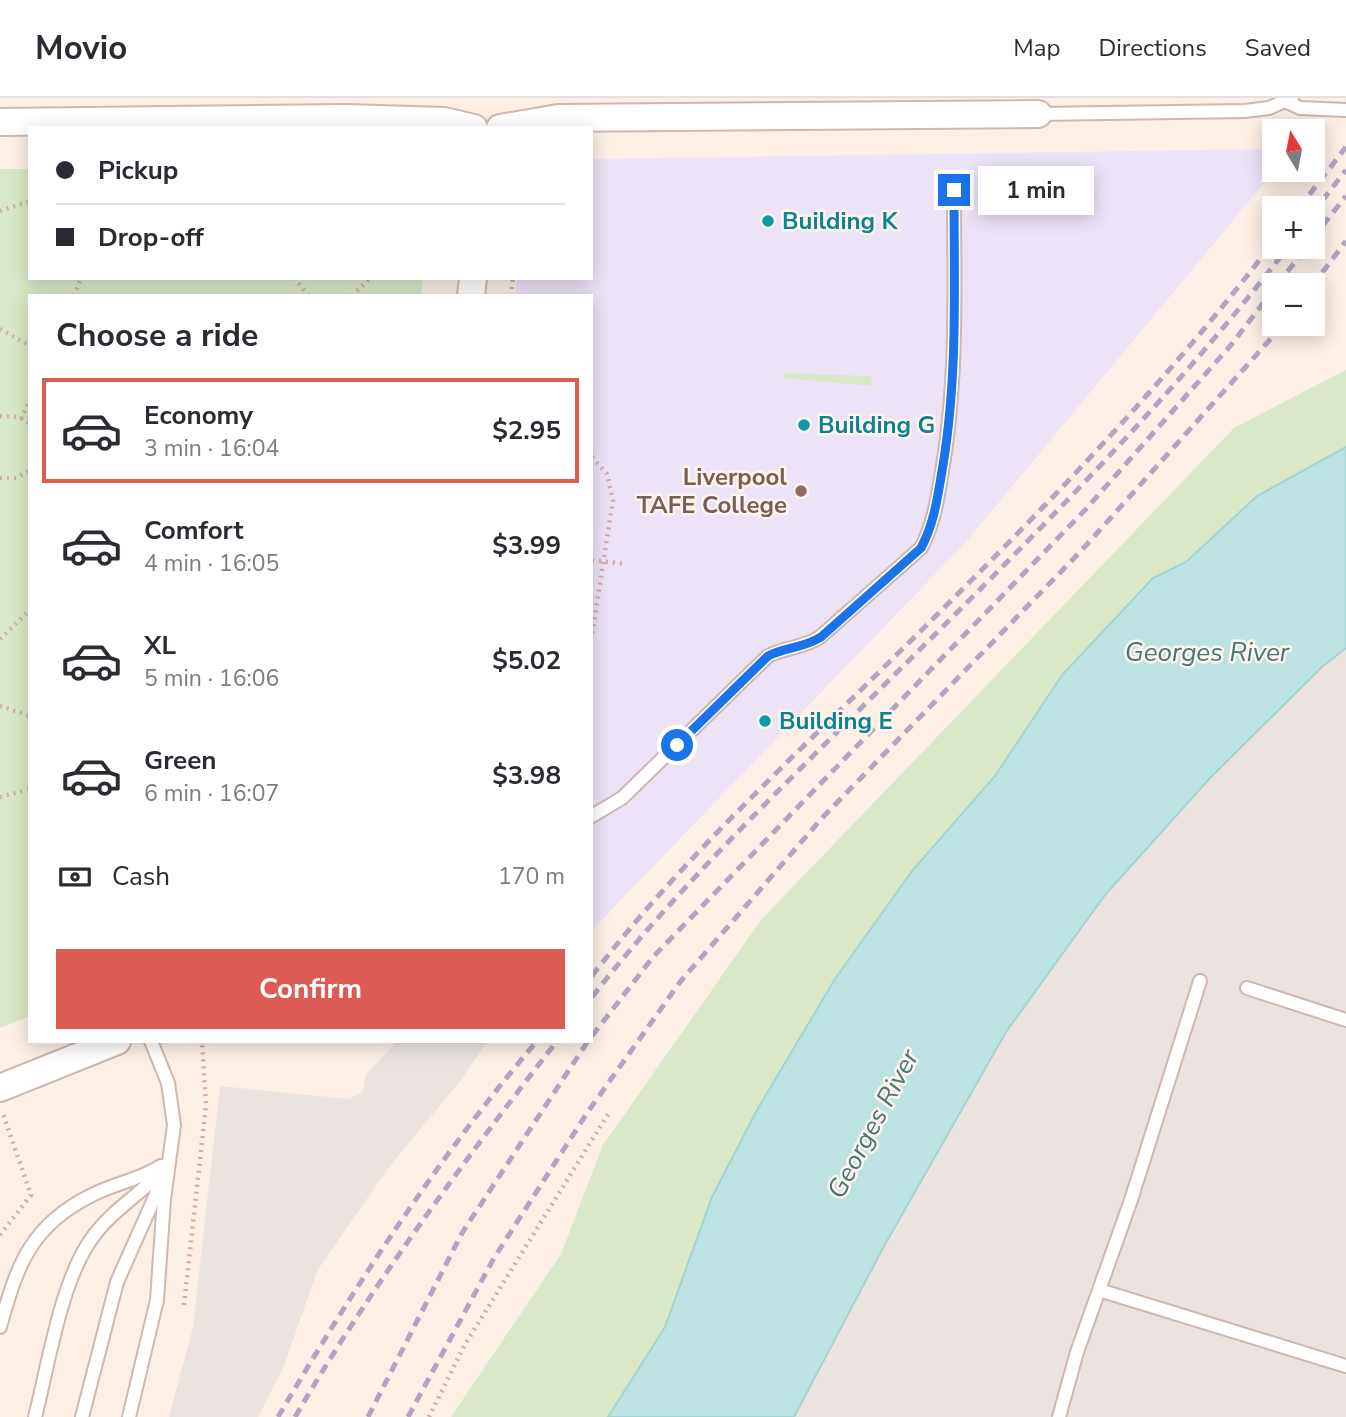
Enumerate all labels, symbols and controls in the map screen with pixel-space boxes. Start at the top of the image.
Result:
text: Movio [35,26,127,71]
text: Map [1013,32,1060,64]
text: Directions [1098,32,1207,64]
text: Saved [1245,32,1311,64]
north arrow [1262,119,1325,182]
map controls [1262,119,1325,336]
text: Pickup [98,153,178,188]
callout: 1 min [978,166,1094,214]
route end [938,174,970,206]
text: 1 min [1006,175,1066,206]
button: + [1262,196,1325,259]
place label: Building K [782,205,899,237]
marker: Building K [760,213,776,229]
text: Drop-off [98,220,204,255]
button: − [1262,273,1325,336]
text: Choose a ride [56,314,258,357]
text: Economy [144,398,253,433]
icon: car [60,399,123,462]
place label: Building G [818,409,935,441]
text: $2.95 [492,413,561,448]
marker: Building G [796,417,812,433]
text: 3 min · 16:04 [144,433,279,464]
place label: Liverpool TAFE College [637,461,787,521]
marker: Liverpool TAFE College [793,483,809,499]
text: Comfort [144,513,244,548]
icon: car [60,514,123,577]
text: $3.99 [492,528,561,563]
text: 4 min · 16:05 [144,548,279,579]
text: XL [144,628,176,663]
icon: car [60,629,123,692]
water label: Georges River [1125,635,1290,670]
text: $5.02 [492,643,561,678]
text: 5 min · 16:06 [144,663,279,694]
place label: Building E [779,705,893,737]
marker: Building E [757,713,773,729]
route start [661,729,693,761]
text: Green [144,743,217,778]
icon: car [60,744,123,807]
text: $3.98 [492,758,561,793]
text: 6 min · 16:07 [144,778,279,809]
icon: cash [56,858,94,896]
text: Cash [112,859,170,894]
text: 170 m [498,861,565,892]
button: Confirm [56,949,565,1029]
water label: Georges River [819,1043,927,1205]

